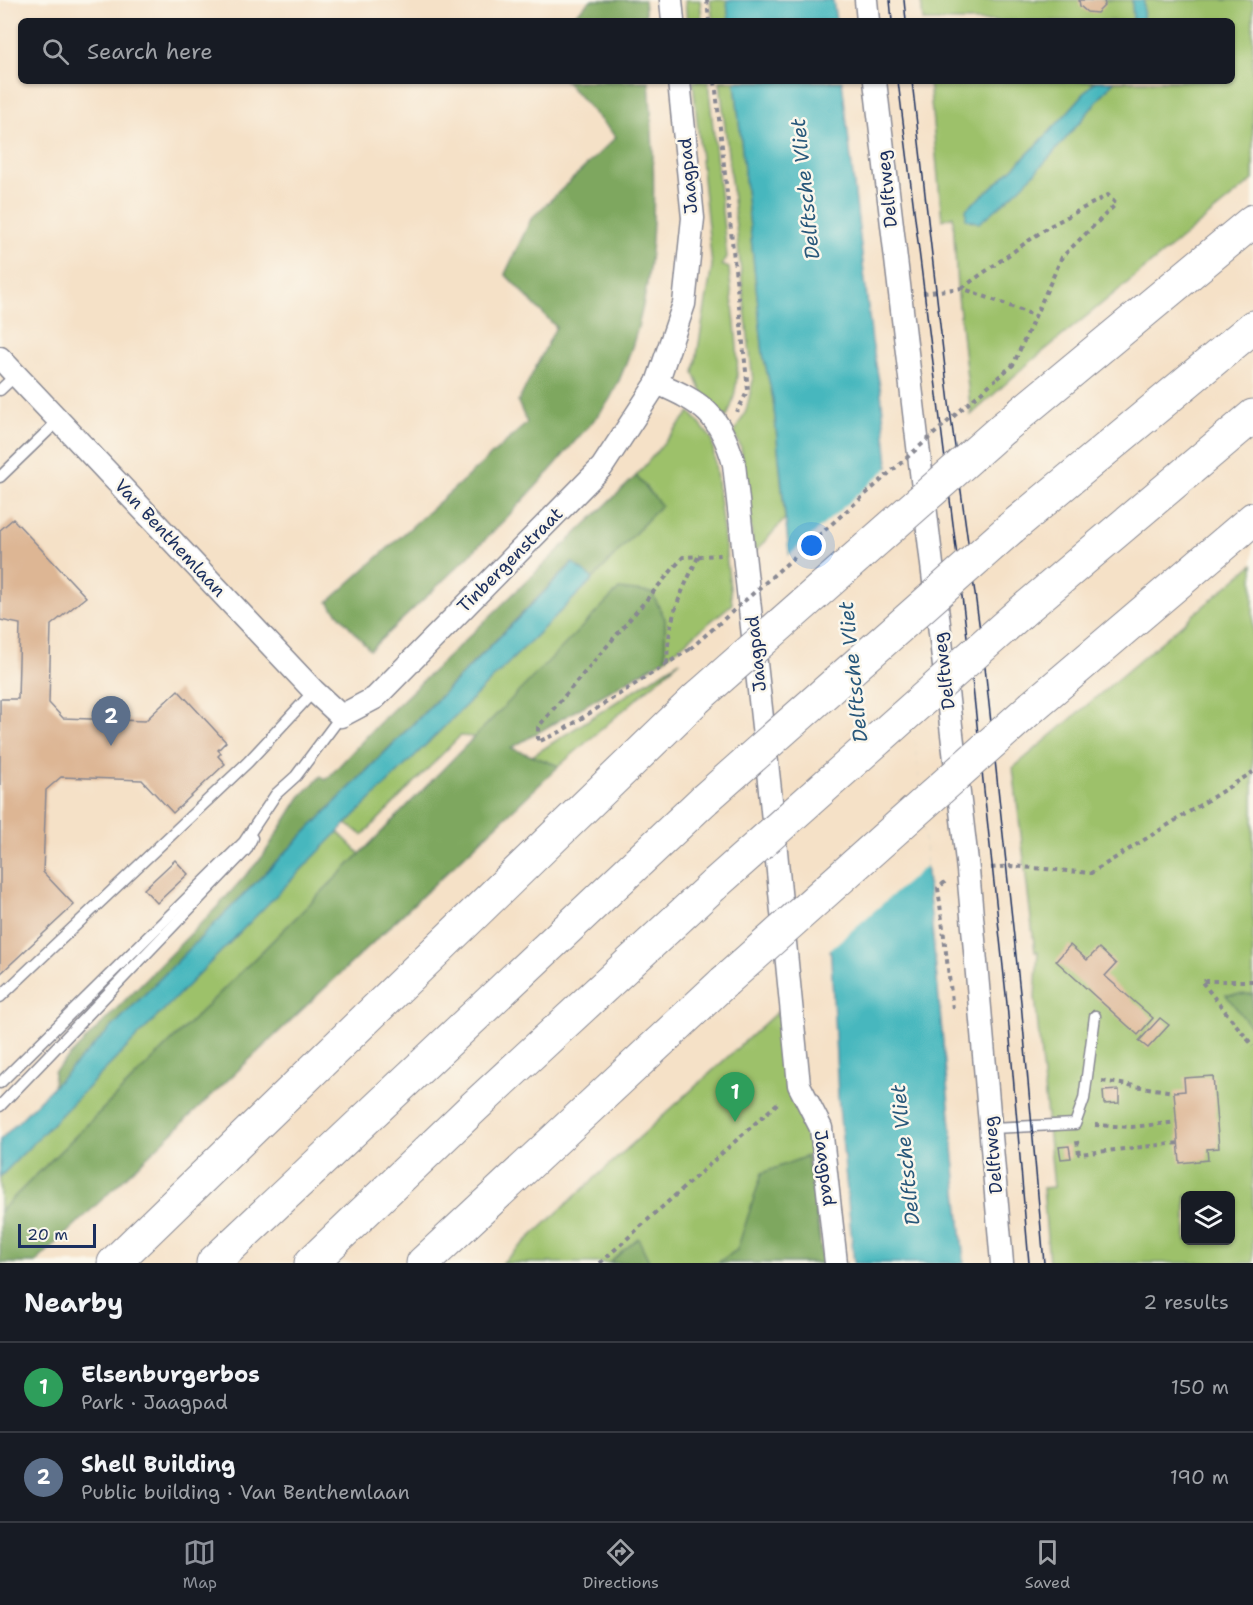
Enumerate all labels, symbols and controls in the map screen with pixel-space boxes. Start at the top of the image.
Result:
search box [18,18,1235,84]
icon: search [39,35,72,68]
text: Search here [87,37,213,66]
water label: Delftsche Vliet [785,117,825,261]
street label: Jaagpad [673,137,703,215]
street label: Delftweg [871,149,903,229]
street label: Van Benthemlaan [109,474,231,602]
street label: Tinbergenstraat [452,502,568,618]
your location [797,531,826,560]
water label: Delftsche Vliet [833,600,873,744]
street label: Jaagpad [740,615,772,693]
street label: Delftweg [927,631,961,711]
pin: 2 [92,696,130,746]
pin: 1 [716,1072,754,1122]
water label: Delftsche Vliet [885,1083,925,1227]
street label: Delftweg [978,1115,1008,1195]
street label: Jaagpad [808,1129,842,1207]
map controls [1181,1191,1235,1245]
button: layers [1181,1191,1235,1245]
scale bar [18,1221,96,1248]
text: 20 m [27,1224,68,1245]
text: Nearby [24,1285,123,1320]
text: 2 results [1143,1289,1229,1315]
text: Elsenburgerbos [81,1360,260,1389]
text: 1 [39,1374,48,1400]
text: 150 m [1171,1374,1229,1400]
text: Park · Jaagpad [81,1389,228,1415]
text: Shell Building [81,1450,235,1479]
text: 2 [37,1464,51,1490]
text: 190 m [1170,1464,1229,1490]
text: Public building · Van Benthemlaan [81,1479,410,1505]
tab: Map [183,1536,217,1593]
tab: Directions [583,1536,659,1593]
tab: Saved [1025,1536,1070,1593]

